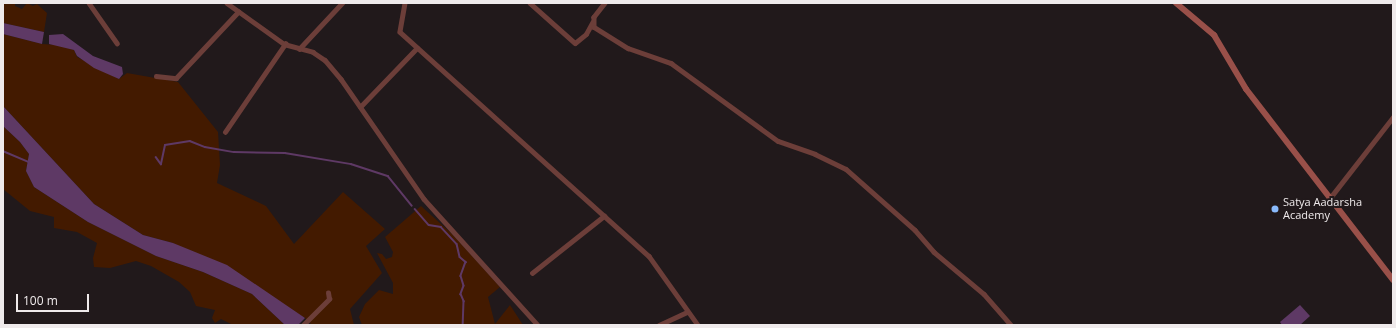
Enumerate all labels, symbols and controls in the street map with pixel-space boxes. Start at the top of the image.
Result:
place label: Satya Aadarsha Academy [1283,196,1362,222]
marker: Satya Aadarsha Academy [1270,204,1280,214]
scale bar [18,286,91,312]
text: 100 m [23,292,58,309]

